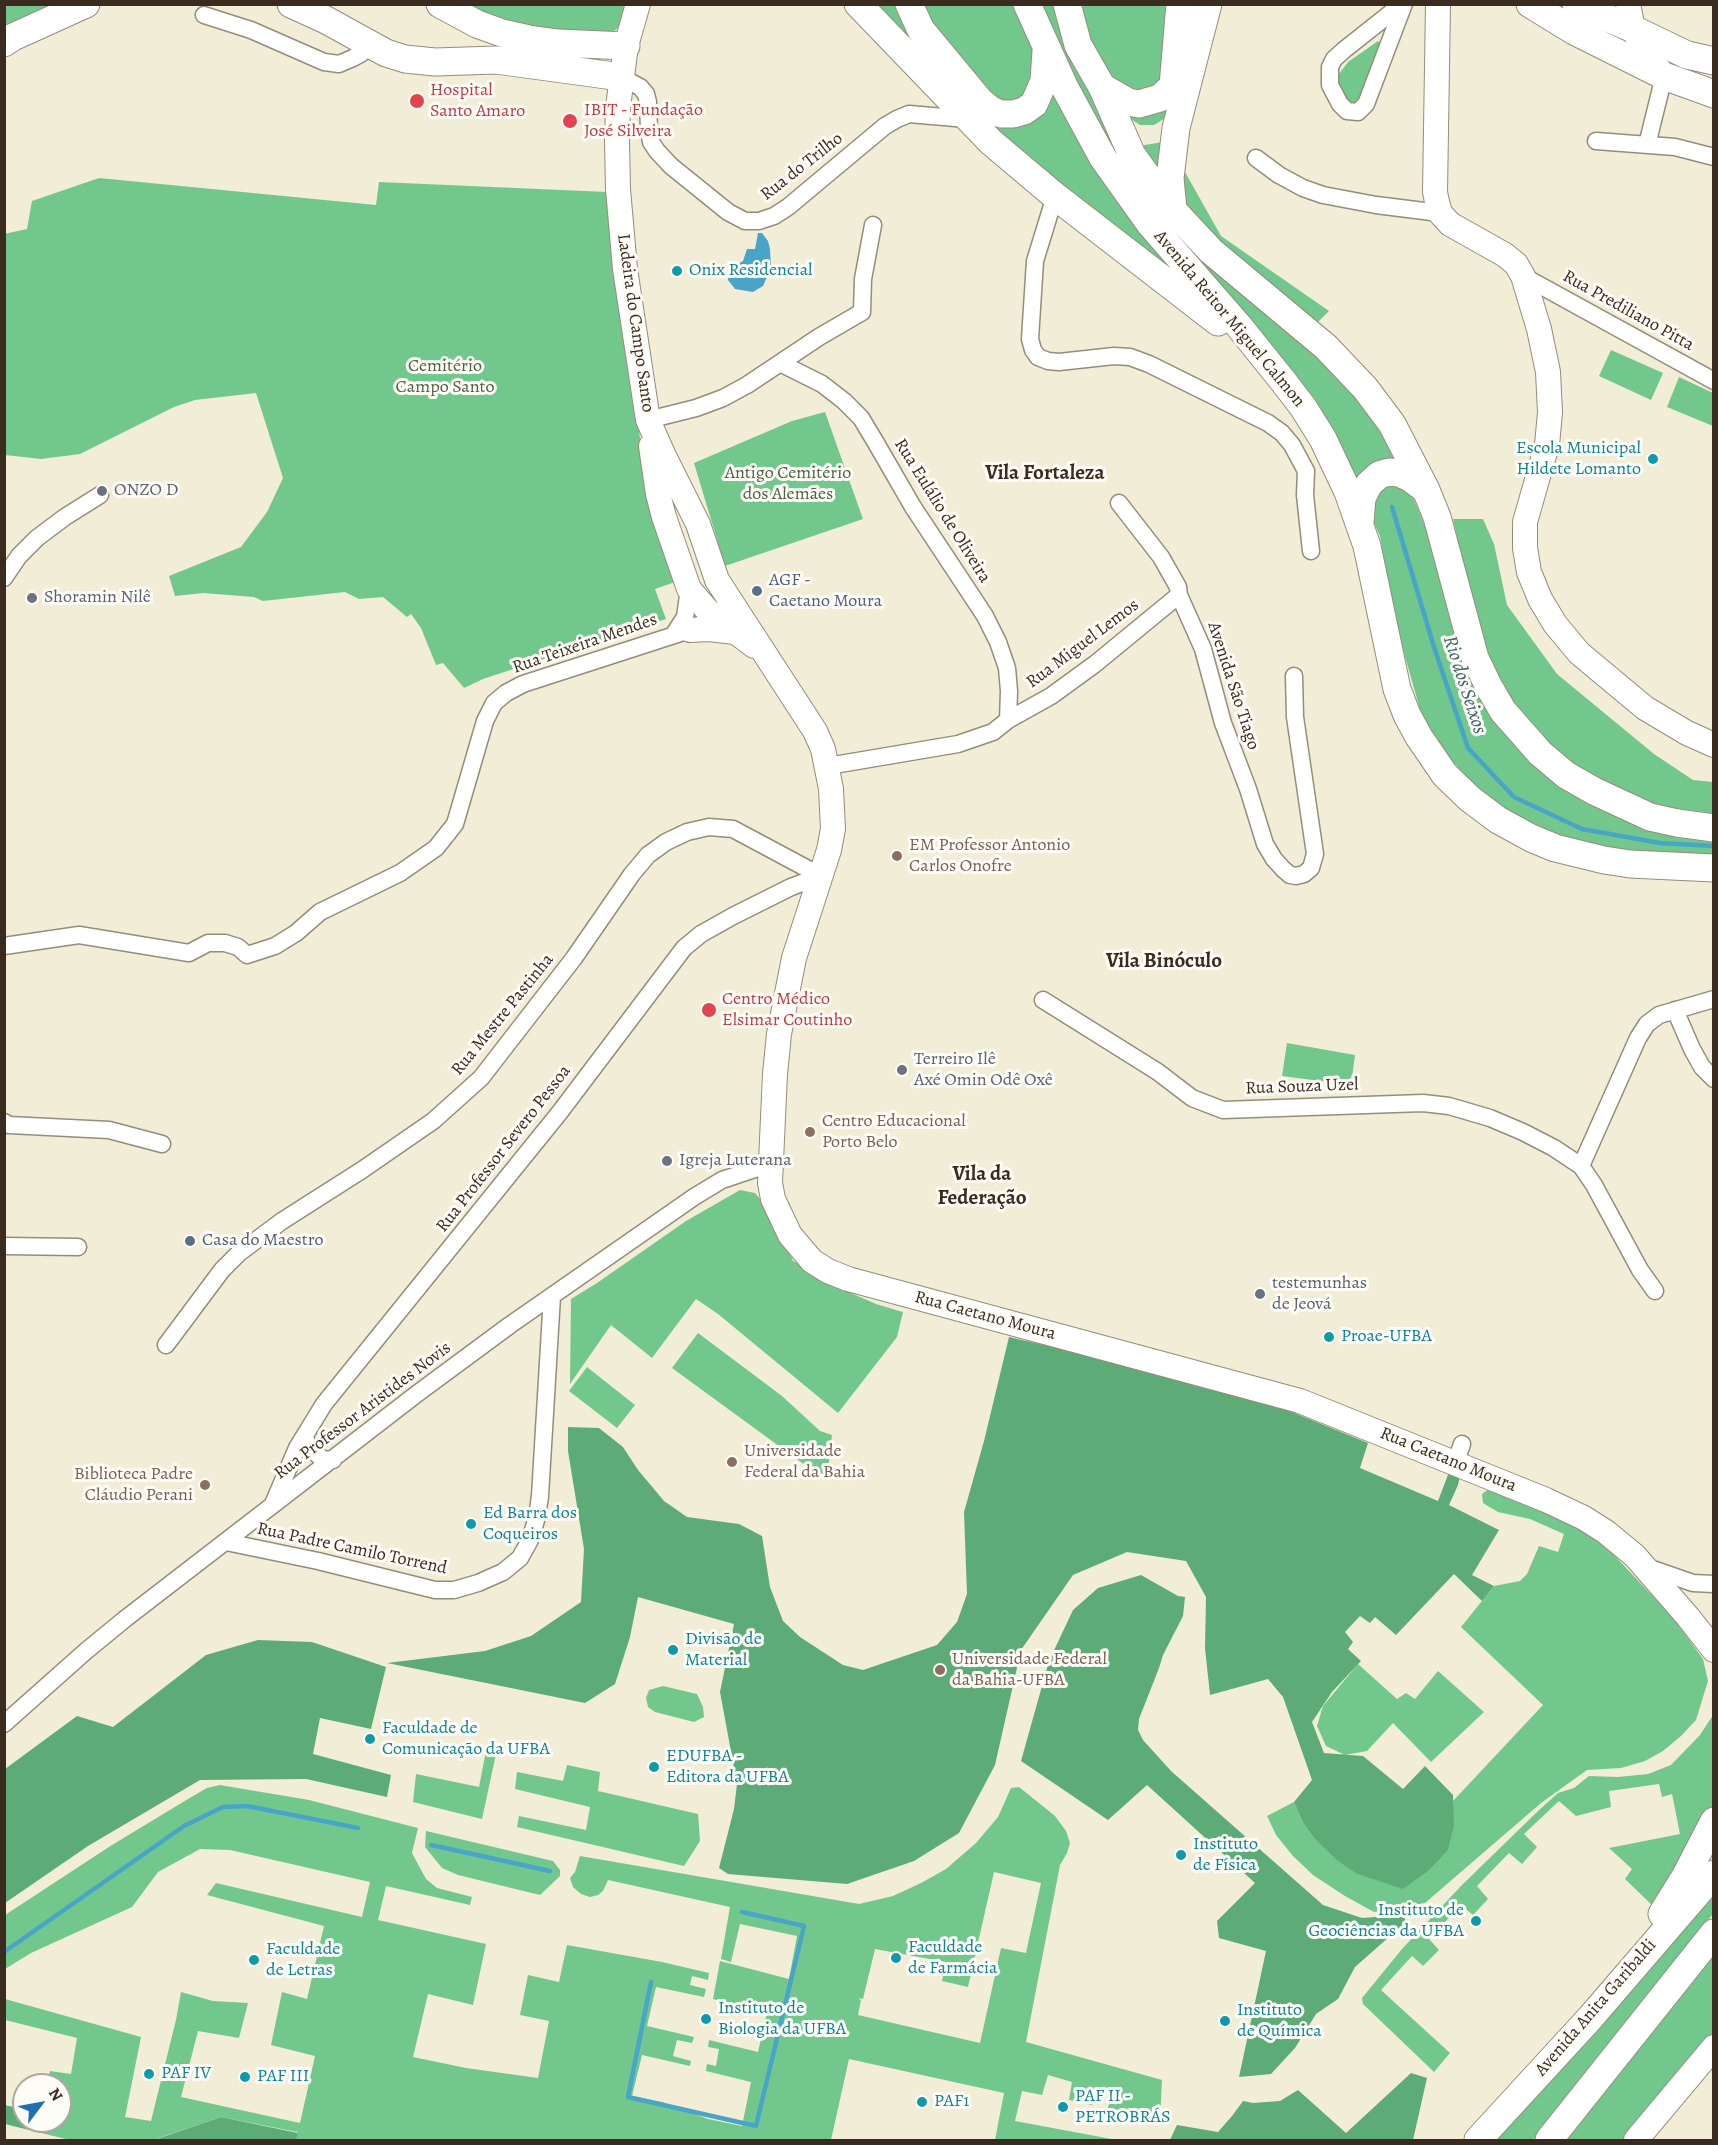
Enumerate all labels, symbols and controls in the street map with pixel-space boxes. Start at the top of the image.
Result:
place label: Hospital Santo Amaro [430,80,525,122]
marker: Hospital Santo Amaro [408,92,426,110]
place label: IBIT - Fundação José Silveira [584,100,703,142]
marker: IBIT - Fundação José Silveira [561,112,579,130]
street label: Rua do Trilho [757,128,847,206]
street label: Avenida Reitor Miguel Calmon [1149,226,1309,412]
street label: Ladeira do Campo Santo [612,232,658,414]
place label: Onix Residencial [689,260,812,282]
marker: Onix Residencial [670,264,684,278]
street label: Rua Prediliano Pitta [1559,266,1697,356]
park label: Cemitério Campo Santo [396,356,494,398]
street label: Rua Eulálio de Oliveira [889,435,995,587]
place label: Escola Municipal Hildete Lomanto [1516,438,1641,480]
marker: Escola Municipal Hildete Lomanto [1646,452,1660,466]
district label: Vila Fortaleza [985,461,1105,487]
park label: Antigo Cemitério dos Alemães [725,463,851,506]
place label: ONZO D [114,480,178,502]
marker: ONZO D [95,484,109,498]
place label: AGF - Caetano Moura [769,570,882,612]
marker: AGF - Caetano Moura [750,584,764,598]
place label: Shoramin Nilê [44,587,151,609]
marker: Shoramin Nilê [25,591,39,605]
street label: Rua Miguel Lemos [1022,595,1144,693]
street label: Rua Teixeira Mendes [510,609,660,679]
street label: Avenida São Tiago [1202,619,1264,753]
water label: Rio dos Seixos [1437,633,1491,737]
place label: EM Professor Antonio Carlos Onofre [909,835,1070,878]
marker: EM Professor Antonio Carlos Onofre [890,849,904,863]
district label: Vila Binóculo [1106,949,1222,975]
street label: Rua Mestre Pastinha [447,950,559,1080]
place label: Centro Médico Elsimar Coutinho [722,989,852,1032]
marker: Centro Médico Elsimar Coutinho [700,1001,718,1019]
place label: Terreiro Ilê Axé Omin Odê Oxê [914,1049,1053,1092]
street label: Rua Professor Severo Pessoa [432,1061,576,1237]
marker: Terreiro Ilê Axé Omin Odê Oxê [895,1063,909,1077]
street label: Rua Souza Uzel [1245,1074,1359,1100]
place label: Centro Educacional Porto Belo [822,1111,966,1154]
marker: Centro Educacional Porto Belo [803,1125,817,1139]
place label: Igreja Luterana [679,1150,792,1172]
marker: Igreja Luterana [660,1154,674,1168]
district label: Vila da Federação [937,1162,1027,1212]
place label: Casa do Maestro [202,1230,323,1252]
marker: Casa do Maestro [183,1234,197,1248]
place label: testemunhas de Jeová [1272,1273,1367,1316]
street label: Rua Caetano Moura [912,1287,1058,1345]
marker: testemunhas de Jeová [1253,1287,1267,1301]
place label: Proae-UFBA [1341,1326,1432,1348]
marker: Proae-UFBA [1322,1330,1336,1344]
street label: Rua Professor Aristides Novis [270,1337,456,1485]
street label: Rua Caetano Moura [1377,1423,1519,1497]
place label: Universidade Federal da Bahia [744,1441,865,1484]
marker: Universidade Federal da Bahia [725,1455,739,1469]
place label: Biblioteca Padre Cláudio Perani [74,1464,193,1506]
marker: Biblioteca Padre Cláudio Perani [198,1478,212,1492]
place label: Ed Barra dos Coqueiros [483,1503,577,1546]
marker: Ed Barra dos Coqueiros [464,1517,478,1531]
street label: Rua Padre Camilo Torrend [255,1518,449,1580]
place label: Divisão de Material [685,1629,762,1672]
marker: Divisão de Material [666,1643,680,1657]
place label: Universidade Federal da Bahia-UFBA [952,1649,1107,1692]
marker: Universidade Federal da Bahia-UFBA [933,1663,947,1677]
place label: Faculdade de Comunicação da UFBA [382,1718,550,1760]
marker: Faculdade de Comunicação da UFBA [363,1732,377,1746]
place label: EDUFBA - Editora da UFBA [666,1746,789,1788]
marker: EDUFBA - Editora da UFBA [647,1760,661,1774]
place label: Instituto de Física [1193,1834,1258,1876]
marker: Instituto de Física [1174,1848,1188,1862]
place label: Instituto de Geociências da UFBA [1308,1900,1464,1942]
marker: Instituto de Geociências da UFBA [1469,1914,1483,1928]
street label: Avenida Anita Garibaldi [1531,1935,1661,2081]
place label: Faculdade de Farmácia [908,1937,997,1980]
place label: Faculdade de Letras [266,1939,340,1982]
marker: Faculdade de Farmácia [889,1951,903,1965]
marker: Faculdade de Letras [247,1953,261,1967]
place label: Instituto de Biologia da UFBA [718,1998,846,2040]
place label: Instituto de Química [1237,2000,1322,2042]
marker: Instituto de Biologia da UFBA [699,2012,713,2026]
marker: Instituto de Química [1218,2014,1232,2028]
place label: PAF IV [161,2063,211,2085]
place label: PAF III [257,2066,309,2088]
marker: PAF IV [142,2067,156,2081]
marker: PAF III [238,2070,252,2084]
north arrow [12,2073,72,2133]
text: N [43,2084,68,2105]
place label: PAF II - PETROBRÁS [1075,2086,1170,2128]
place label: PAF1 [934,2091,969,2113]
marker: PAF1 [915,2095,929,2109]
marker: PAF II - PETROBRÁS [1056,2100,1070,2114]

